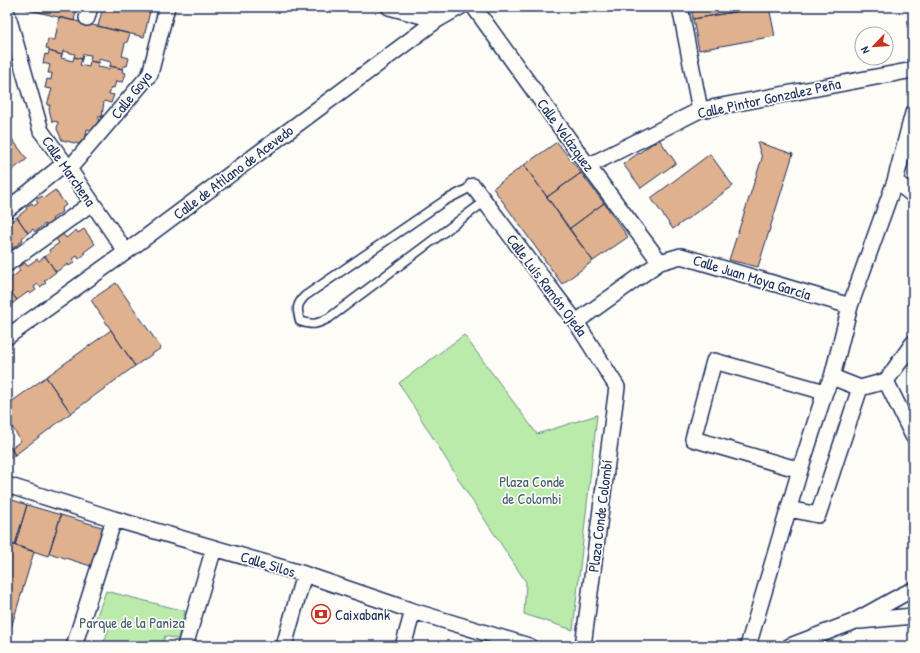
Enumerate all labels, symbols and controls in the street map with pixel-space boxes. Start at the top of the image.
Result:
north arrow [854,26,894,66]
text: N [857,44,873,56]
street label: Calle Goya [106,67,156,123]
street label: Calle Pintor Gonzalez Peña [696,73,843,123]
street label: Calle Velázquez [532,94,600,176]
street label: Calle de Atilano de Acevedo [169,120,297,224]
street label: Calle Marchena [37,132,101,210]
street label: Calle Luís Ramón Ojeda [502,230,592,340]
street label: Calle Juan Moya García [690,249,814,305]
street label: Plaza Conde Colombí [583,459,617,573]
park label: Plaza Conde de Colombi [499,471,565,509]
street label: Calle Silos [238,546,298,582]
bank icon: Caixabank [310,603,332,625]
place label: Caixabank [335,604,390,625]
park label: Parque de la Paniza [79,612,185,633]

